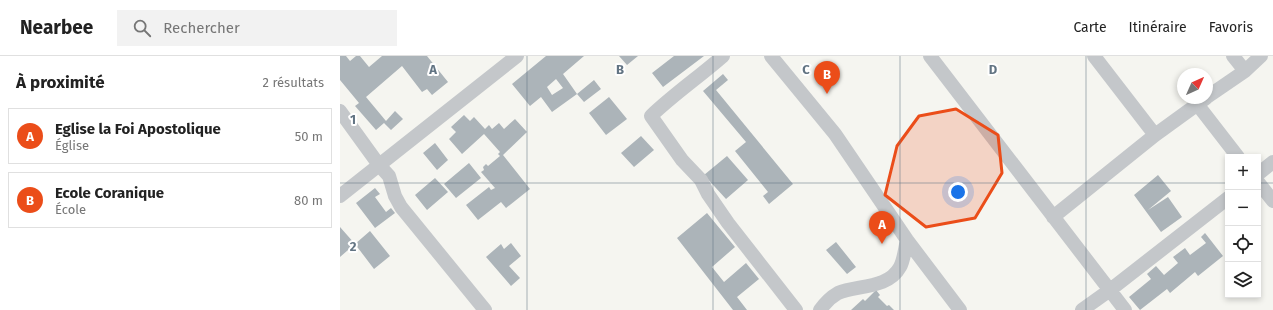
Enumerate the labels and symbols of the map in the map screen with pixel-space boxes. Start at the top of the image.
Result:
pin: B [814,61,840,94]
text: A [428,62,437,77]
text: B [616,62,624,77]
text: C [802,62,810,77]
text: D [989,62,998,77]
north arrow [1177,68,1213,104]
text: 1 [350,112,356,127]
your location [948,182,968,202]
pin: A [869,211,895,244]
text: 2 [350,239,357,254]

